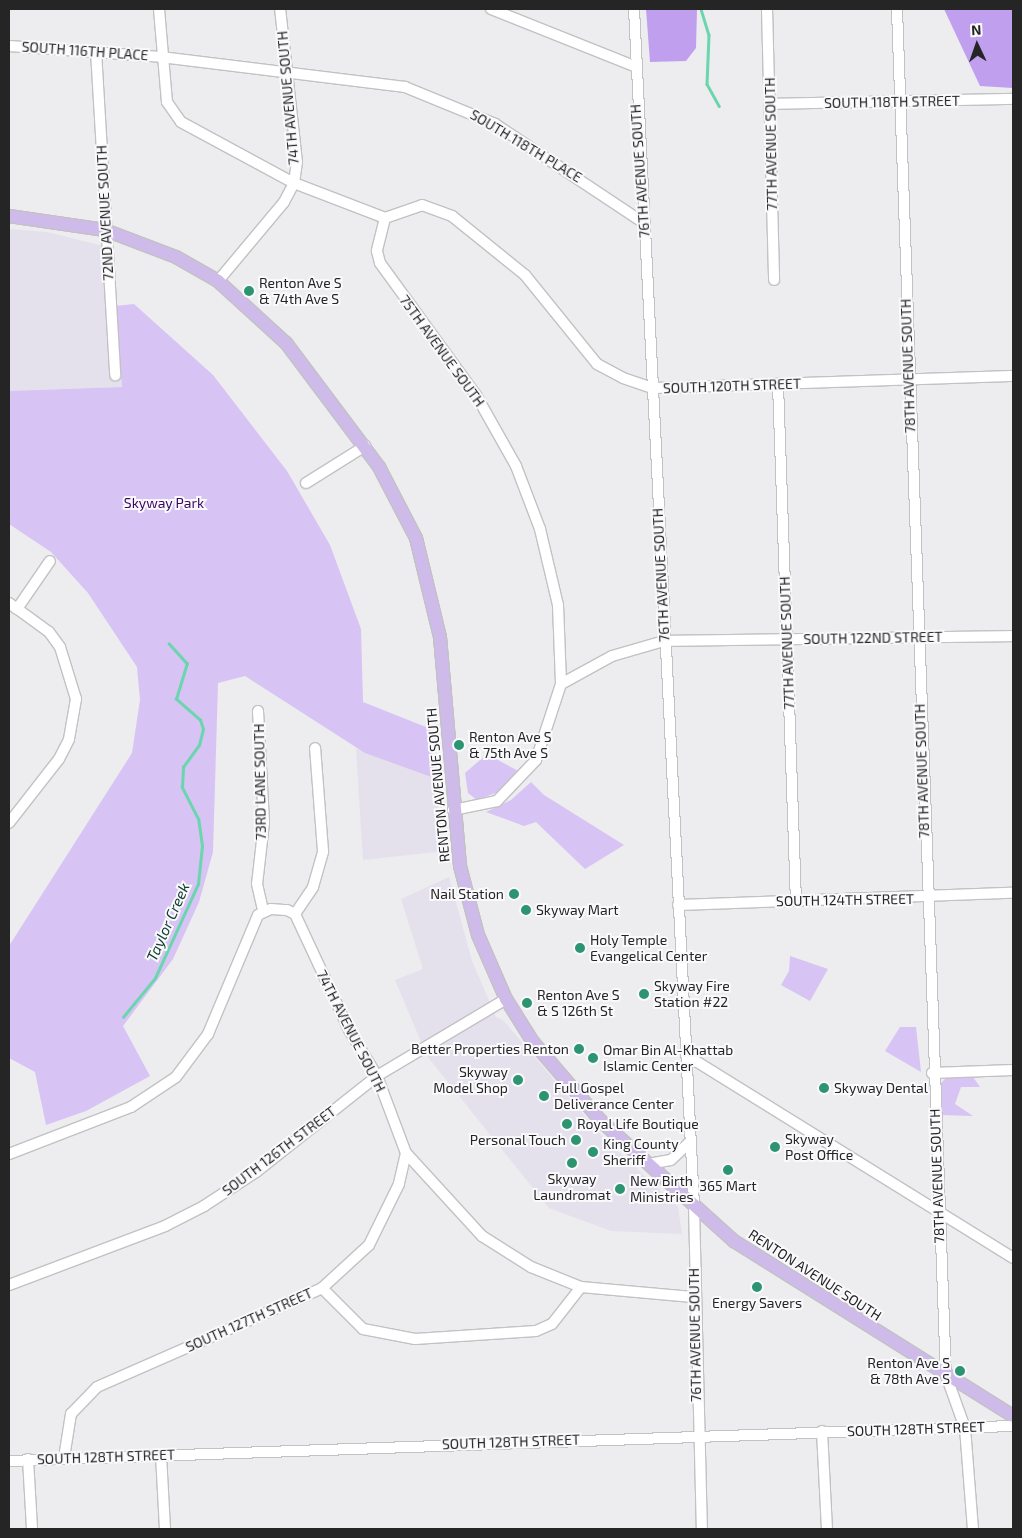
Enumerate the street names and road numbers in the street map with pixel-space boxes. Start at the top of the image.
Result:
street label: 74TH AVENUE SOUTH [274,30,302,166]
street label: SOUTH 116TH PLACE [21,38,149,64]
street label: 77TH AVENUE SOUTH [761,77,781,211]
street label: SOUTH 118TH STREET [824,92,960,112]
street label: 76TH AVENUE SOUTH [627,103,653,239]
street label: SOUTH 118TH PLACE [467,106,585,186]
street label: 72ND AVENUE SOUTH [93,145,117,281]
street label: 75TH AVENUE SOUTH [396,292,488,410]
street label: 78TH AVENUE SOUTH [897,298,919,434]
street label: SOUTH 120TH STREET [663,375,801,397]
street label: 76TH AVENUE SOUTH [649,507,673,643]
street label: 77TH AVENUE SOUTH [776,576,798,710]
street label: SOUTH 122ND STREET [803,628,943,648]
street label: 78TH AVENUE SOUTH [911,703,933,839]
street label: RENTON AVENUE SOUTH [423,707,453,863]
street label: 73RD LANE SOUTH [251,723,269,841]
street label: SOUTH 124TH STREET [776,890,914,910]
street label: 74TH AVENUE SOUTH [313,967,389,1095]
street label: SOUTH 126TH STREET [219,1103,339,1199]
street label: 78TH AVENUE SOUTH [926,1108,948,1244]
street label: RENTON AVENUE SOUTH [745,1226,885,1324]
street label: 76TH AVENUE SOUTH [685,1268,705,1402]
street label: SOUTH 127TH STREET [183,1285,315,1355]
street label: SOUTH 128TH STREET [847,1418,985,1440]
street label: SOUTH 128TH STREET [442,1431,580,1453]
street label: SOUTH 128TH STREET [37,1446,175,1468]

